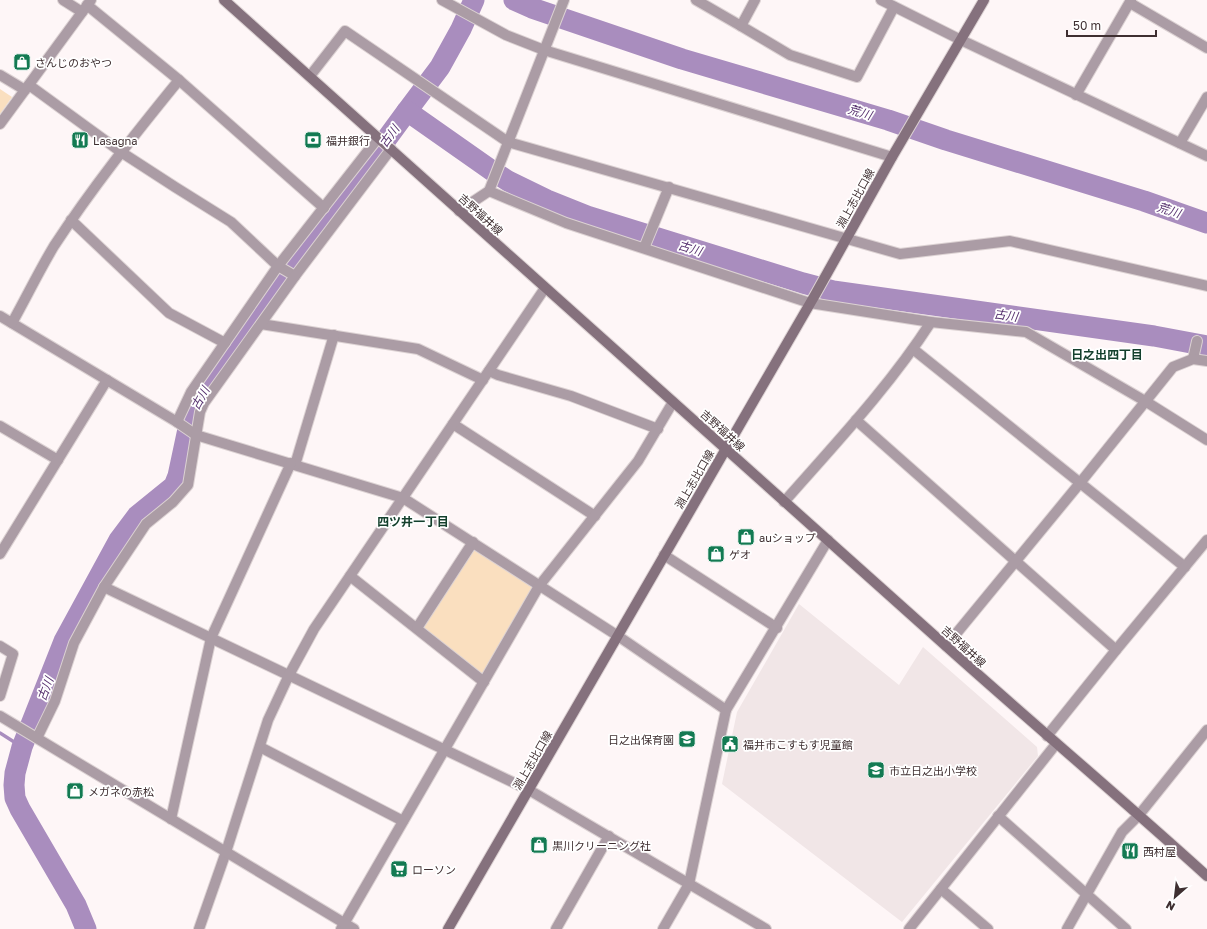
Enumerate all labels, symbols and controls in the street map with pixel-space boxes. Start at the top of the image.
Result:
scale bar [1067,12,1156,38]
text: 50 m [1073,18,1101,33]
shop icon: さんじのおやつ [12,52,32,72]
place label: さんじのおやつ [35,56,112,69]
water label: 荒川 [846,101,876,123]
water label: 古川 [376,120,403,150]
restaurant icon: Lasagna [70,130,90,150]
bank icon: 福井銀行 [303,130,323,150]
place label: Lasagna [93,134,137,147]
place label: 福井銀行 [326,134,370,147]
street label: 淵上志比口線 [833,166,877,230]
street label: 吉野福井線 [456,191,506,237]
water label: 荒川 [1155,199,1185,221]
water label: 古川 [676,237,706,259]
water label: 古川 [993,306,1021,324]
district label: 日之出四丁目 [1071,347,1143,362]
water label: 古川 [188,382,213,412]
street label: 吉野福井線 [698,407,748,453]
street label: 淵上志比口線 [672,447,716,511]
district label: 四ツ井一丁目 [377,514,449,529]
shop icon: auショップ [736,527,756,547]
place label: auショップ [759,531,816,544]
shop icon: ゲオ [706,544,726,564]
place label: ゲオ [729,548,751,561]
street label: 吉野福井線 [939,623,989,669]
water label: 古川 [34,673,57,703]
street label: 淵上志比口線 [510,728,554,792]
school or university icon: 日之出保育園 [677,729,697,749]
place label: 日之出保育園 [608,733,674,746]
public building icon: 福井市こすもす児童館 [720,734,740,754]
place label: 福井市こすもす児童館 [743,738,853,751]
school or university icon: 市立日之出小学校 [866,760,886,780]
place label: 市立日之出小学校 [889,764,977,777]
shop icon: メガネの赤松 [65,781,85,801]
place label: メガネの赤松 [88,785,154,798]
shop icon: 黒川クリーニング社 [529,835,549,855]
place label: 黒川クリーニング社 [552,839,651,852]
restaurant icon: 西村屋 [1120,841,1140,861]
place label: 西村屋 [1143,845,1176,858]
supermarket icon: ローソン [389,859,409,879]
place label: ローソン [412,863,456,876]
north arrow [1155,877,1195,917]
text: N [1163,899,1177,914]

